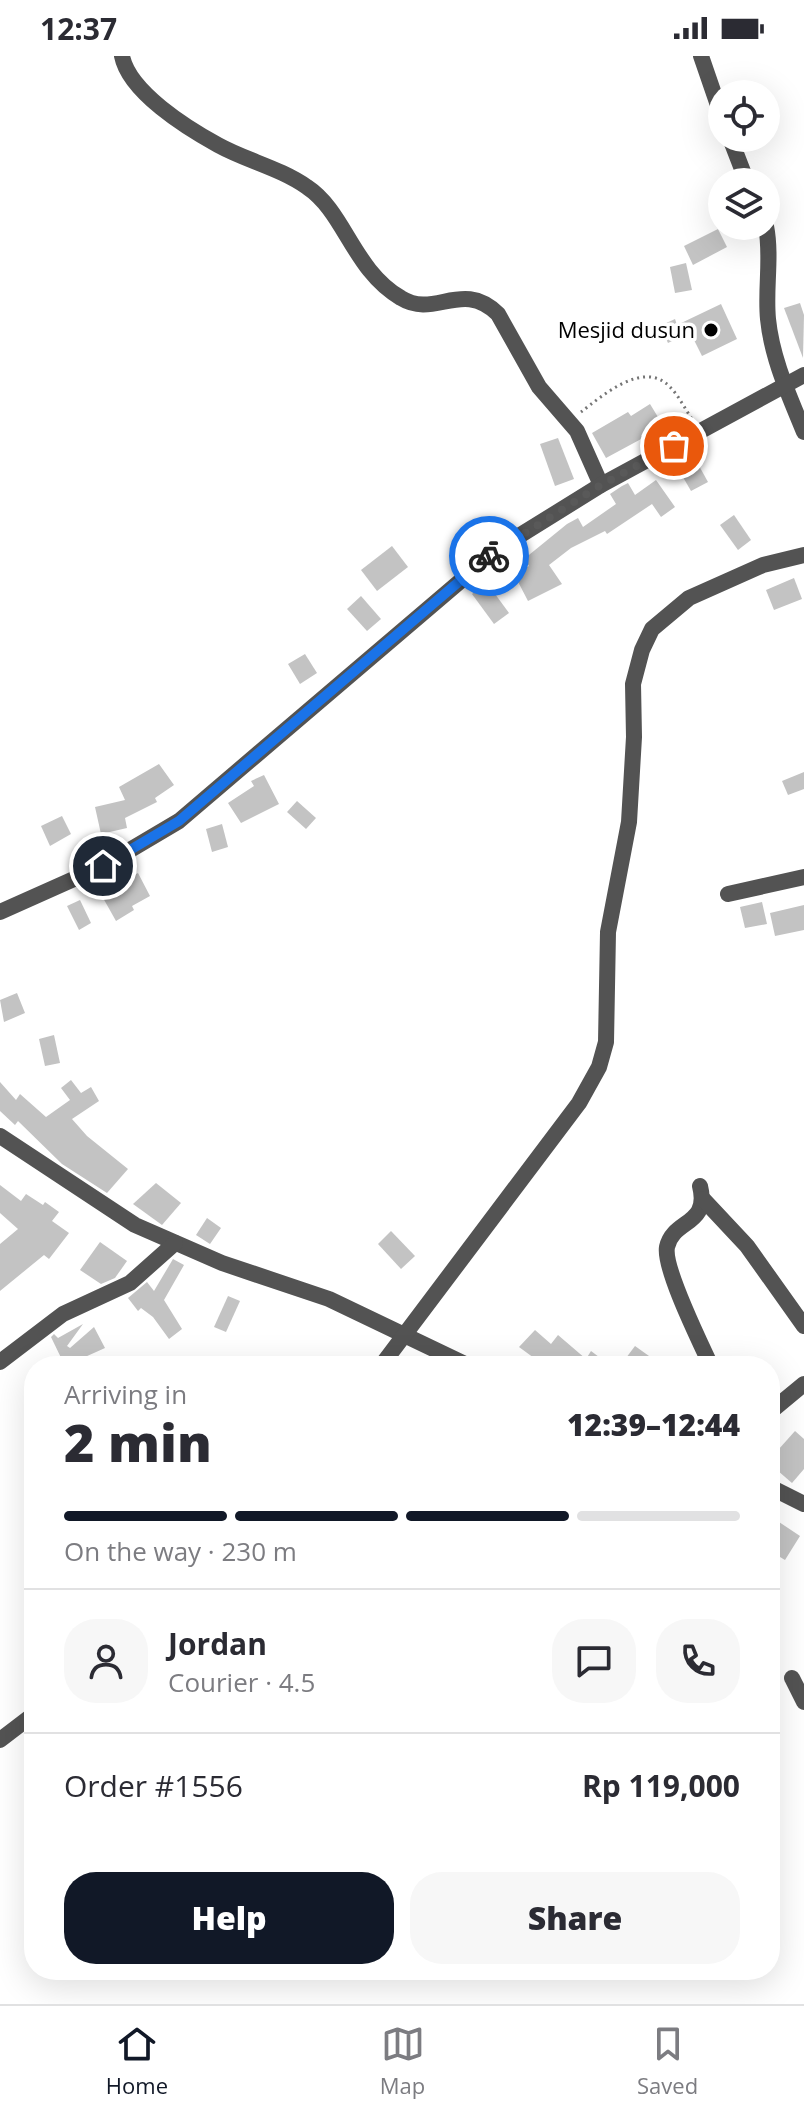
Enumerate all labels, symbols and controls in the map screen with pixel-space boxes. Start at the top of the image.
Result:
text: 12:37 [40,8,117,49]
map controls [708,80,780,240]
button: locate [708,80,780,152]
button: layers [708,168,780,240]
place label: Mesjid dusun [558,314,695,344]
marker: Mesjid dusun [702,321,720,339]
pin [640,412,708,480]
icon: bag [652,424,696,468]
courier [449,516,529,596]
icon: bike [467,534,511,578]
pin [69,832,137,900]
icon: home [81,844,125,888]
text: Arriving in [64,1376,187,1412]
text: 12:39–12:44 [567,1404,740,1445]
text: 2 min [64,1406,212,1477]
text: On the way · 230 m [64,1533,297,1569]
button: person [64,1619,148,1703]
button: chat [552,1619,636,1703]
button: phone [656,1619,740,1703]
text: Jordan [168,1623,267,1664]
text: Courier · 4.5 [168,1664,315,1700]
text: Order #1556 [64,1765,243,1806]
text: Rp 119,000 [582,1765,740,1806]
button: Help [64,1872,394,1964]
button: Share [410,1872,740,1964]
tab: Home [106,2022,168,2100]
tab: Map [380,2022,425,2100]
tab: Saved [637,2022,698,2100]

